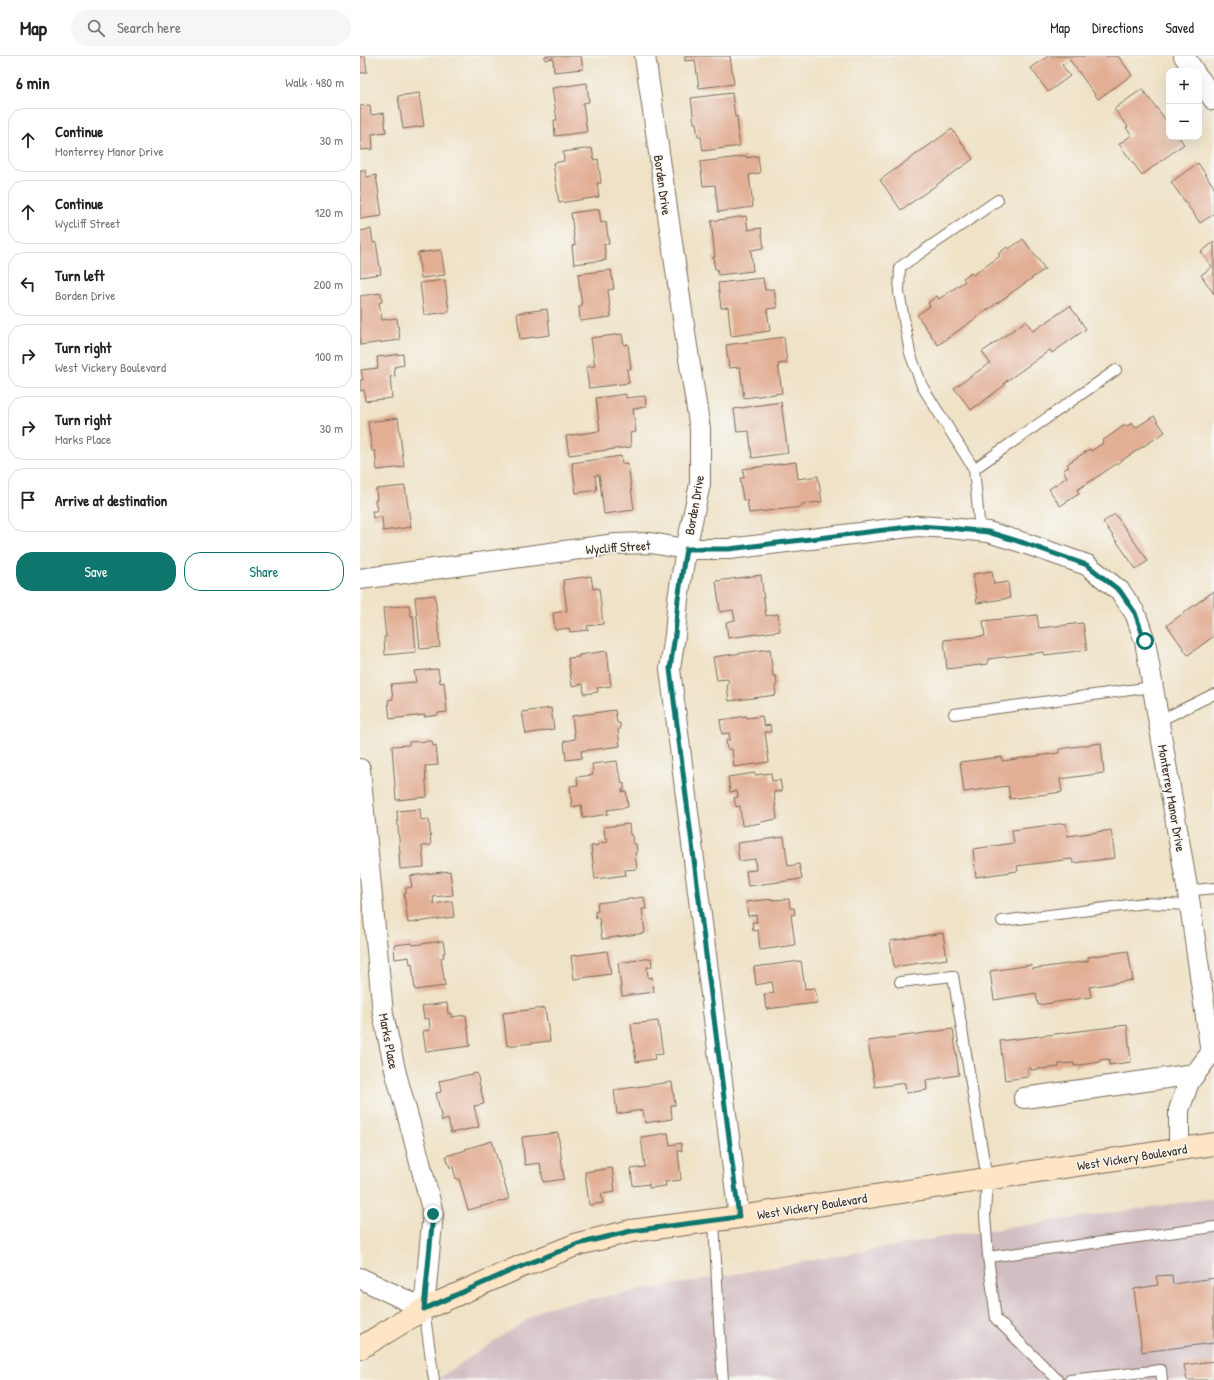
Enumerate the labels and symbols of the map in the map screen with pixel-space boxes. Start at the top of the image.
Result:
street label: Borden Drive [650,154,676,216]
street label: Borden Drive [680,474,708,536]
street label: Wycliff Street [585,536,652,558]
route start [1136,632,1154,650]
street label: Monterrey Manor Drive [1154,743,1190,853]
street label: Marks Place [375,1012,403,1070]
street label: West Vickery Boulevard [1076,1139,1188,1175]
street label: West Vickery Boulevard [756,1188,868,1224]
route end [424,1205,442,1223]

